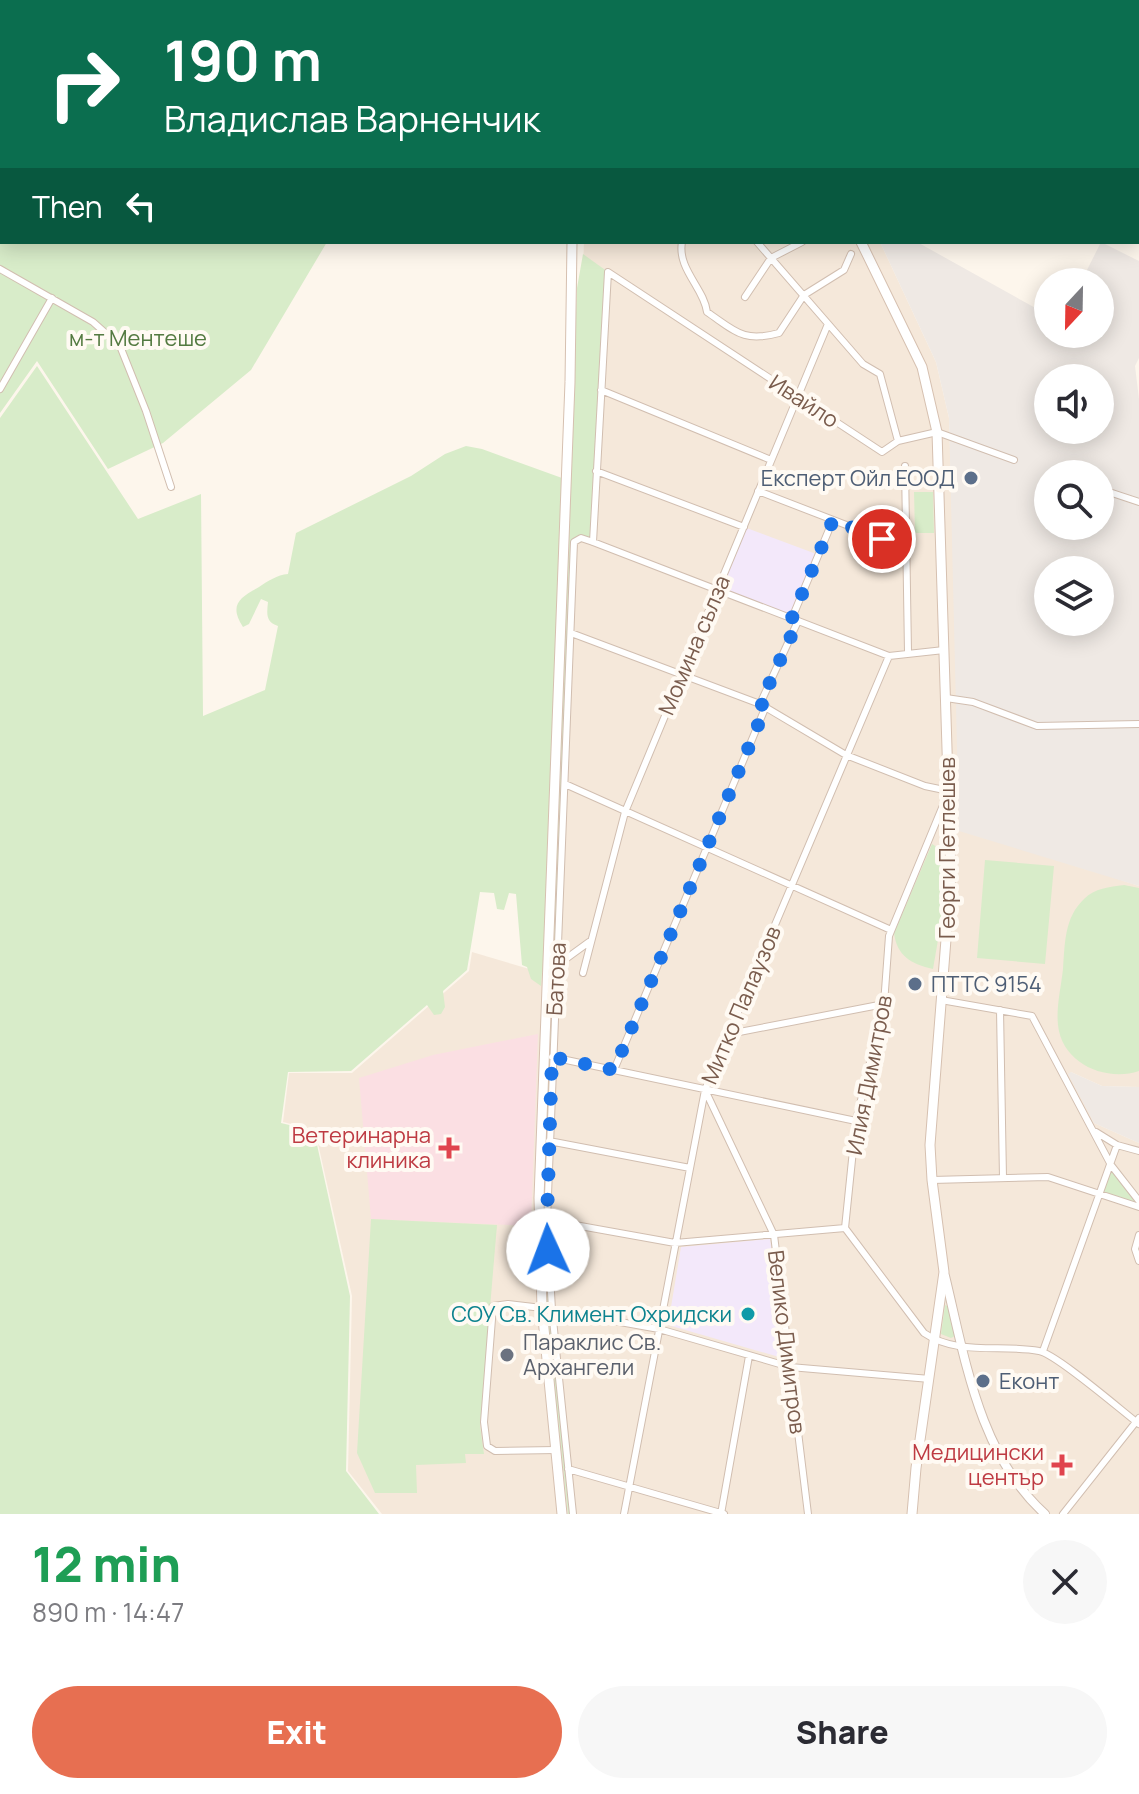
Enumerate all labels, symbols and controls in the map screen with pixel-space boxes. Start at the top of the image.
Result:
text: 190 m [164,21,322,98]
icon: right [32,32,136,136]
text: Владислав Варненчик [164,94,540,143]
icon: left [119,184,163,228]
text: Then [32,186,103,227]
north arrow [1034,268,1114,348]
map controls [1034,268,1114,636]
park label: м-т Ментeше [69,323,207,353]
button: sound [1034,364,1114,444]
street label: Ивайло [763,367,845,435]
button: search [1034,460,1114,540]
place label: Експерт Ойл ЕООД [761,463,955,493]
marker: Експерт Ойл ЕООД [962,469,980,487]
pin [848,505,916,573]
icon: arrive [860,517,904,561]
button: layers [1034,556,1114,636]
street label: Момина сълза [651,570,737,720]
street label: Георги Петлешев [932,757,962,939]
street label: Митко Палаузов [694,921,788,1089]
street label: Батова [539,942,573,1016]
place label: ПТТС 9154 [931,969,1042,999]
marker: ПТТС 9154 [906,975,924,993]
street label: Илия Димитров [839,992,899,1157]
place label: Ветеринарна клиника [292,1120,431,1175]
marker: Ветеринарна клиника [438,1137,460,1159]
position arrow [506,1208,590,1292]
street label: Велико Димитров [761,1248,813,1436]
place label: СОУ Св. Климент Охридски [451,1299,732,1329]
marker: СОУ Св. Климент Охридски [739,1305,757,1323]
place label: Параклис Св. Архангели [523,1327,661,1382]
marker: Параклис Св. Архангели [498,1346,516,1364]
place label: Еконт [999,1366,1059,1396]
marker: Еконт [974,1372,992,1390]
place label: Медицински център [912,1437,1044,1492]
marker: Медицински център [1051,1454,1073,1476]
text: 12 min [32,1531,181,1596]
button: close [1023,1540,1107,1624]
text: 890 m · 14:47 [32,1594,184,1630]
button: Exit [32,1686,562,1778]
button: Share [578,1686,1107,1778]

